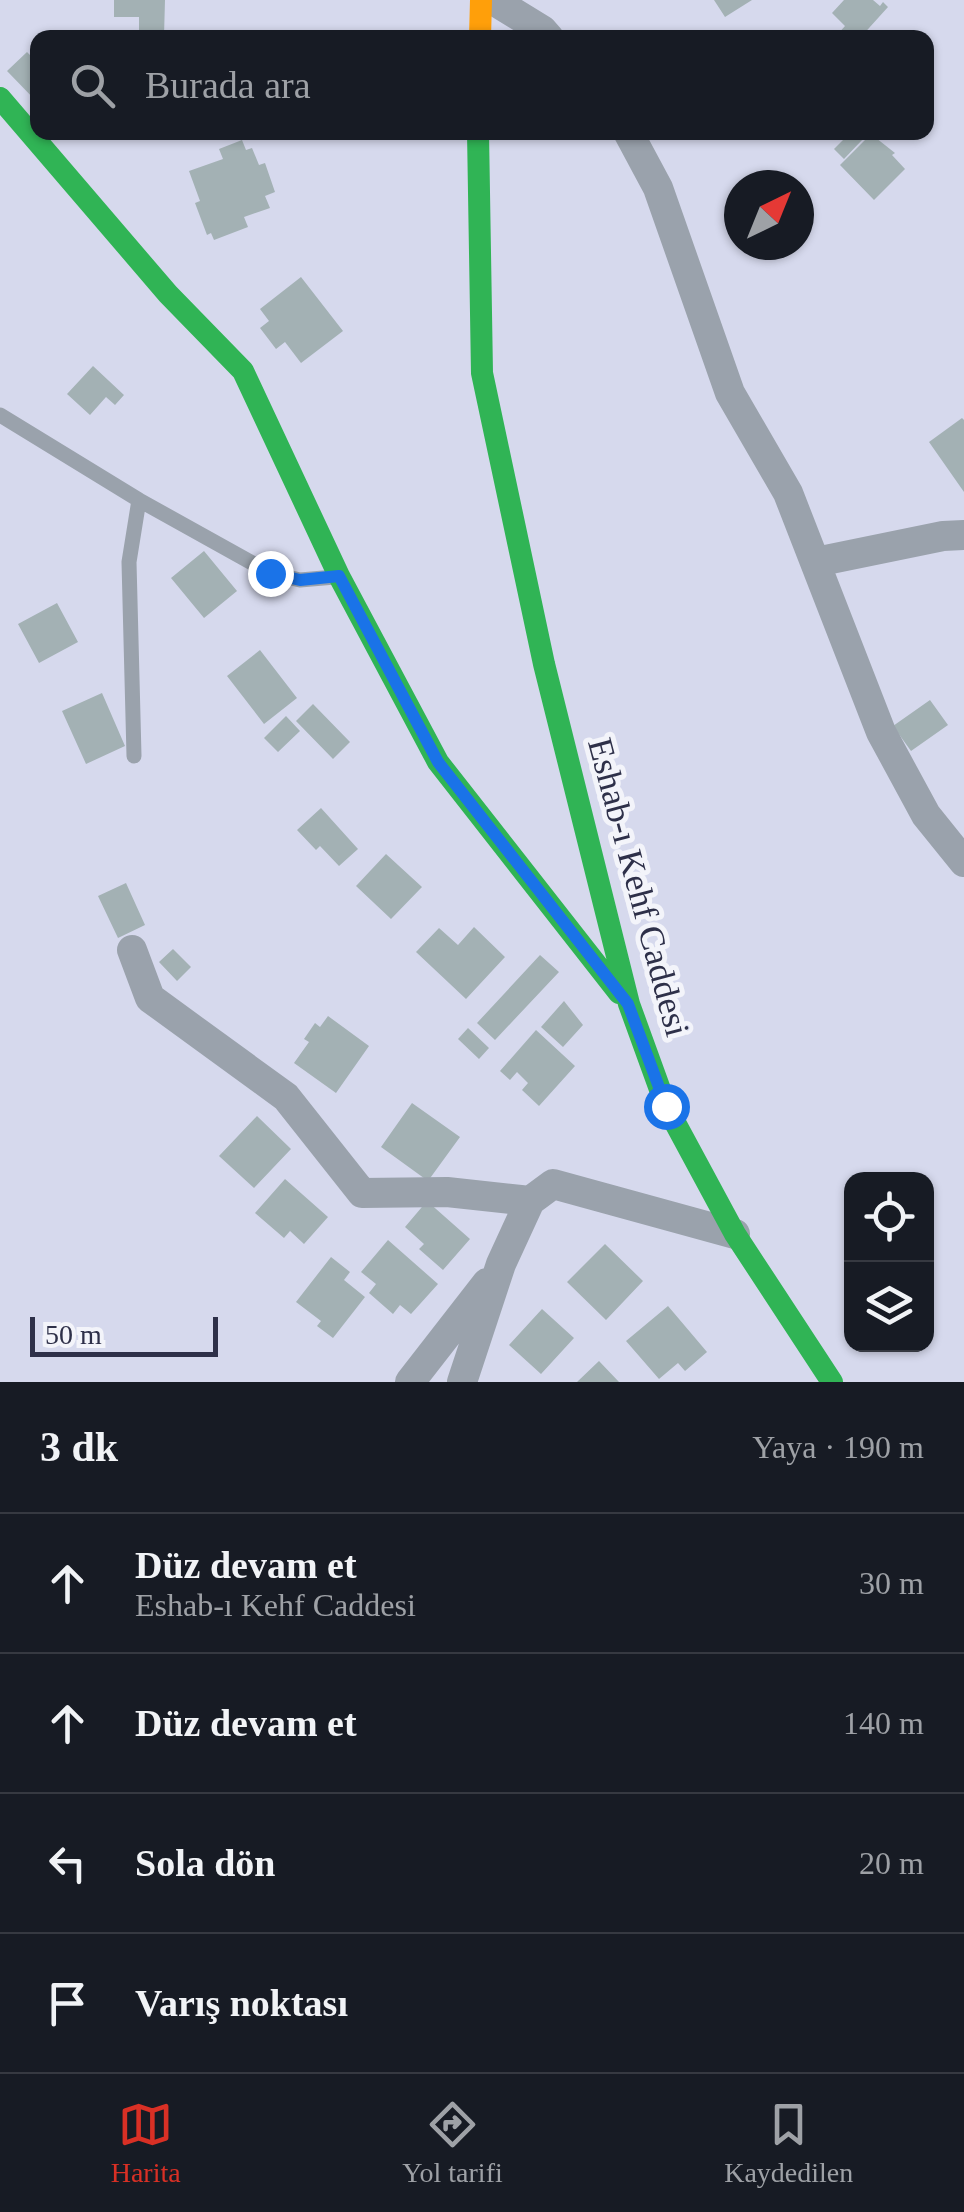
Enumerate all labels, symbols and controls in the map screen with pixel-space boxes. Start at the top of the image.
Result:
search box [30,30,934,140]
icon: search [65,58,120,113]
text: Burada ara [145,64,311,106]
north arrow [724,170,814,260]
route end [248,551,294,597]
street label: Eshab-ı Kehf Caddesi [580,734,697,1041]
route start [644,1084,690,1130]
map controls [844,1172,934,1352]
button: locate [844,1172,934,1262]
button: layers [844,1262,934,1352]
scale bar [30,1312,218,1356]
text: 50 m [45,1319,102,1350]
text: 3 dk [40,1424,118,1470]
text: Yaya · 190 m [752,1429,924,1465]
text: Düz devam et [135,1544,357,1586]
icon: ahead [40,1556,95,1611]
text: 30 m [859,1565,924,1601]
text: Eshab-ı Kehf Caddesi [135,1587,416,1623]
icon: ahead [40,1696,95,1751]
text: Düz devam et [135,1702,357,1744]
text: 140 m [843,1705,924,1741]
icon: left [40,1836,95,1891]
text: Sola dön [135,1842,275,1884]
text: 20 m [859,1845,924,1881]
icon: arrive [40,1976,95,2031]
text: Varış noktası [135,1982,348,2024]
tab: Harita [111,2097,181,2189]
tab: Yol tarifi [402,2097,503,2189]
tab: Kaydedilen [724,2097,853,2189]

